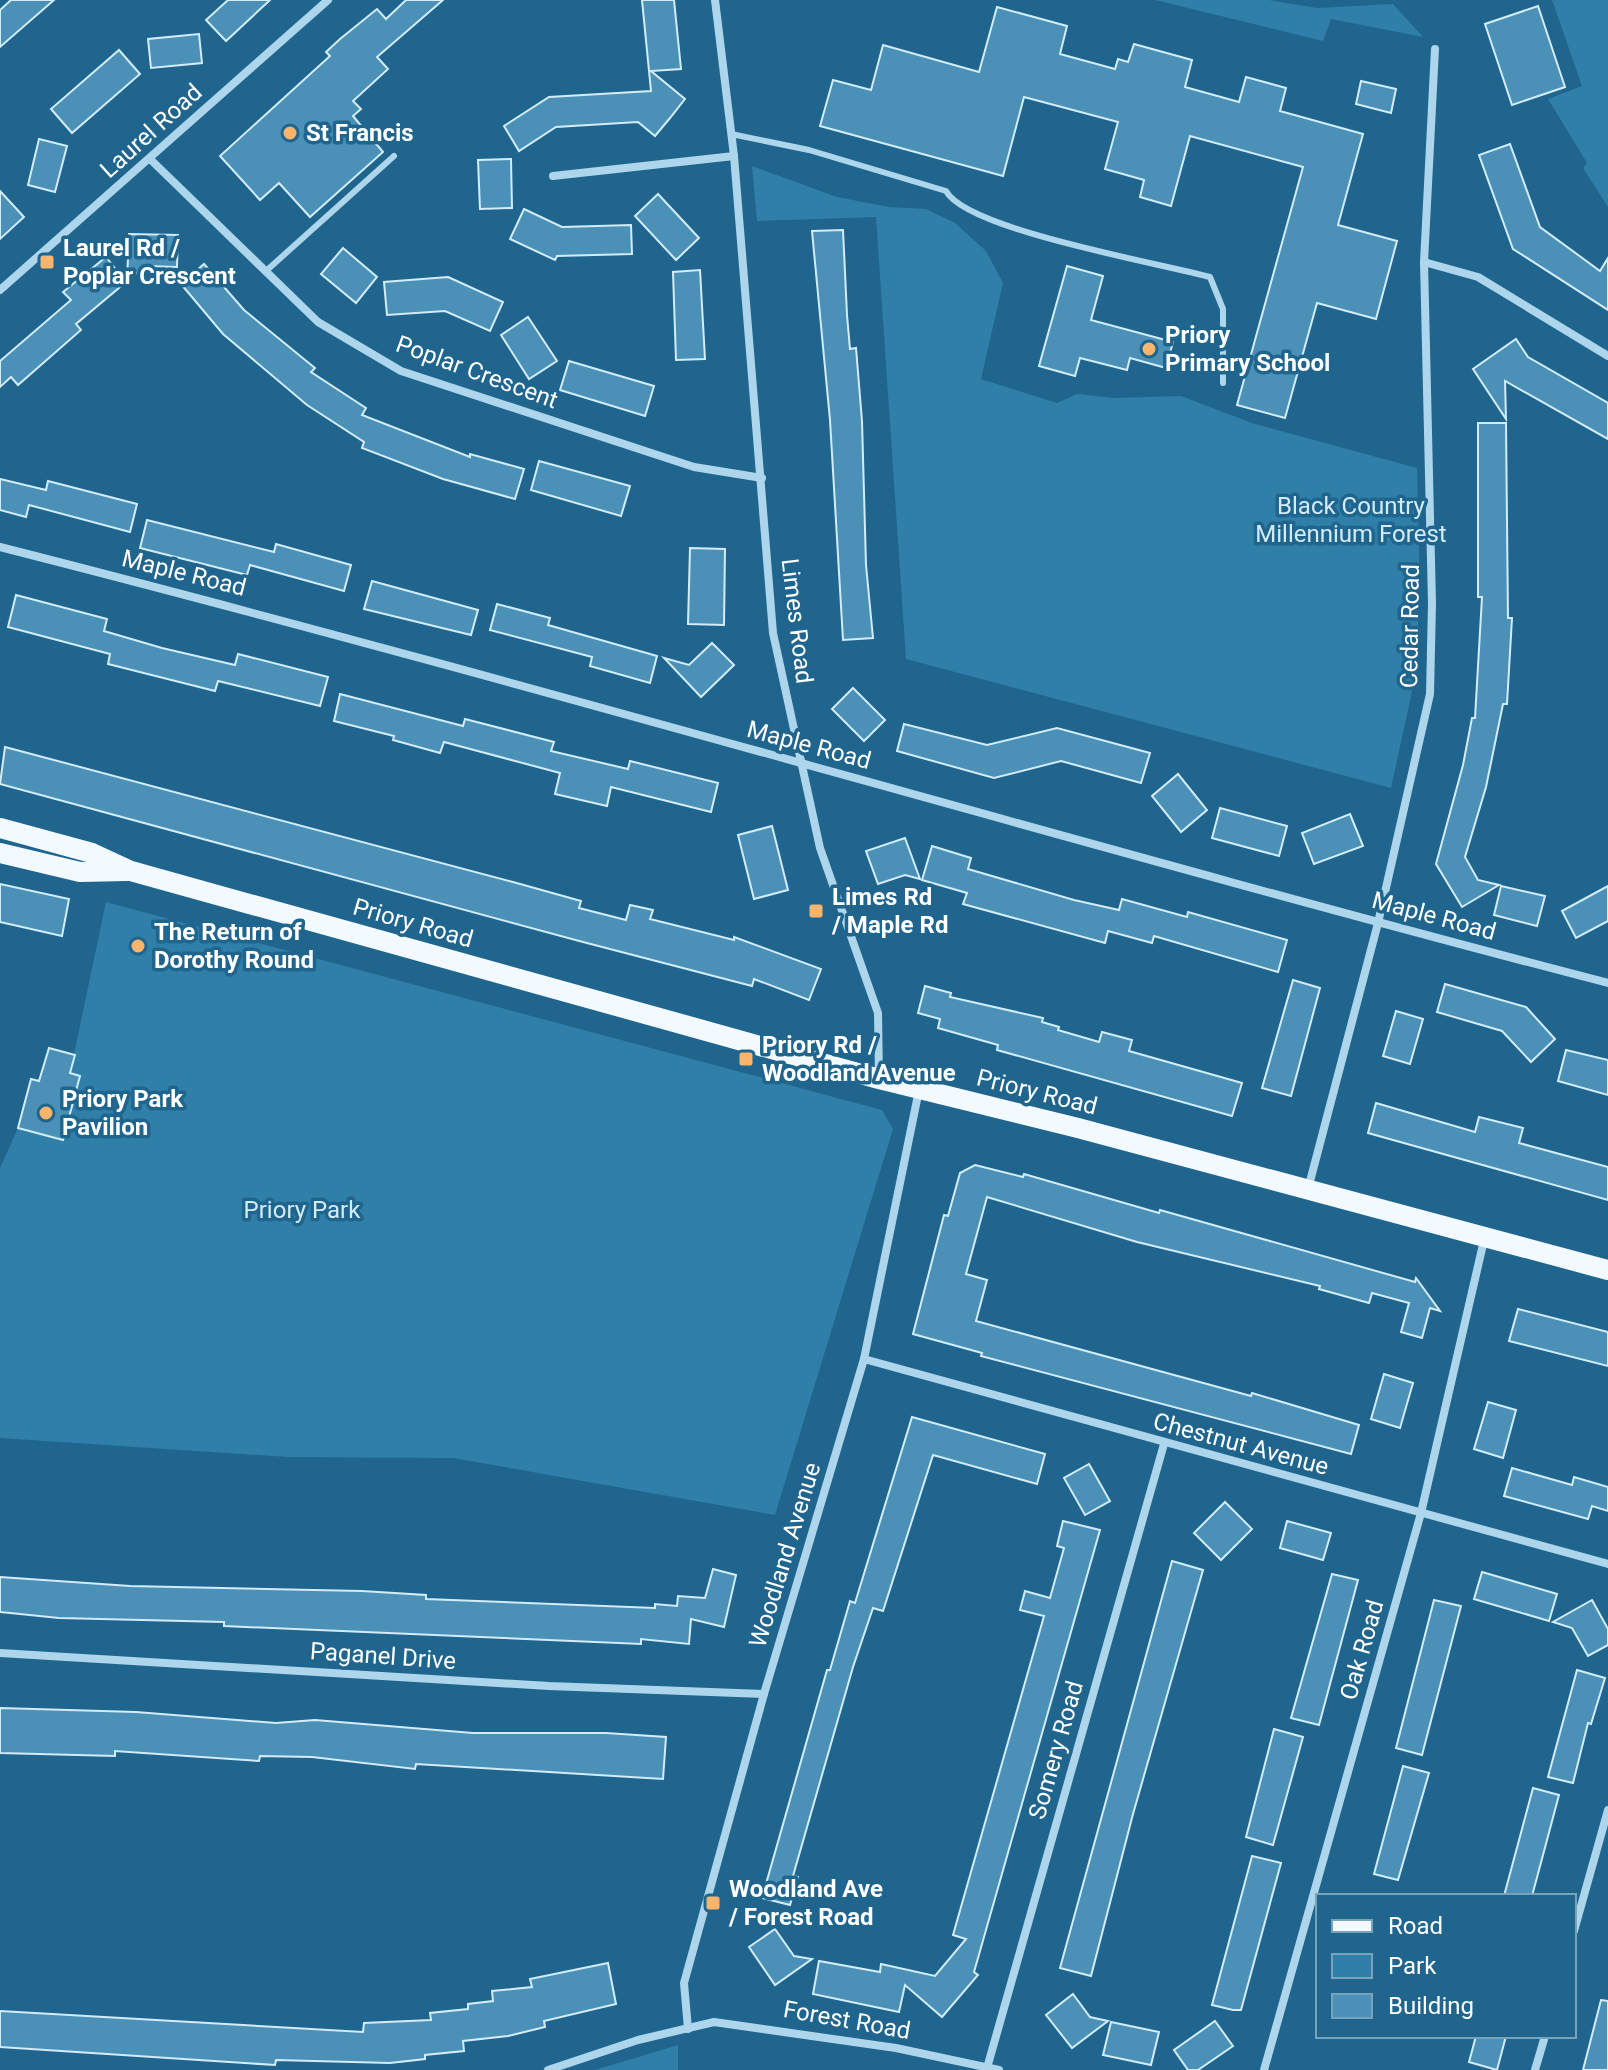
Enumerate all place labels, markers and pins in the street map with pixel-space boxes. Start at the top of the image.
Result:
place label: St Francis [306,119,414,147]
marker: St Francis [281,124,299,142]
place label: Laurel Rd / Poplar Crescent [63,234,236,290]
marker: Laurel Rd / Poplar Crescent [38,253,56,271]
place label: Priory Primary School [1165,321,1330,377]
marker: Priory Primary School [1140,340,1158,358]
place label: Limes Rd / Maple Rd [831,883,948,939]
marker: Limes Rd / Maple Rd [807,902,825,920]
place label: The Return of Dorothy Round [154,918,314,974]
marker: The Return of Dorothy Round [129,937,147,955]
place label: Priory Rd / Woodland Avenue [762,1031,956,1087]
marker: Priory Rd / Woodland Avenue [737,1050,755,1068]
place label: Priory Park Pavilion [62,1085,184,1141]
marker: Priory Park Pavilion [37,1104,55,1122]
place label: Woodland Ave / Forest Road [728,1875,883,1931]
marker: Woodland Ave / Forest Road [704,1894,722,1912]

